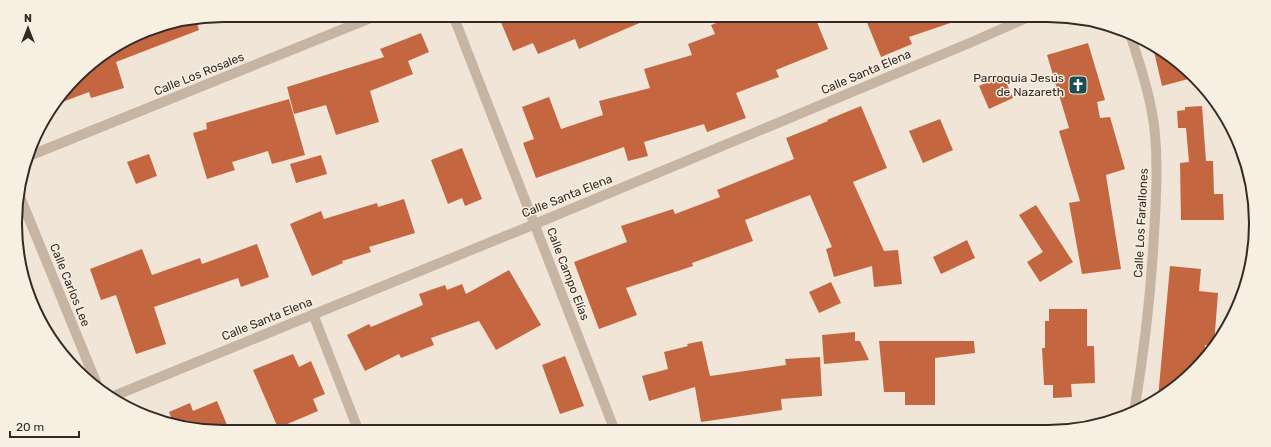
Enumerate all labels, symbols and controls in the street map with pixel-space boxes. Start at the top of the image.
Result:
north arrow [8,8,48,48]
text: N [24,12,32,25]
street label: Calle Santa Elena [819,47,913,97]
street label: Calle Los Rosales [152,50,246,98]
place label: Parroquia Jesús de Nazareth [973,71,1064,99]
church icon: Parroquia Jesús de Nazareth [1067,74,1089,96]
street label: Calle Los Farallones [1131,168,1151,278]
street label: Calle Santa Elena [520,171,614,221]
street label: Calle Campo Elías [544,226,592,322]
street label: Calle Carlos Lee [47,241,93,329]
street label: Calle Santa Elena [220,294,314,344]
scale bar [10,413,79,439]
text: 20 m [16,420,44,434]

